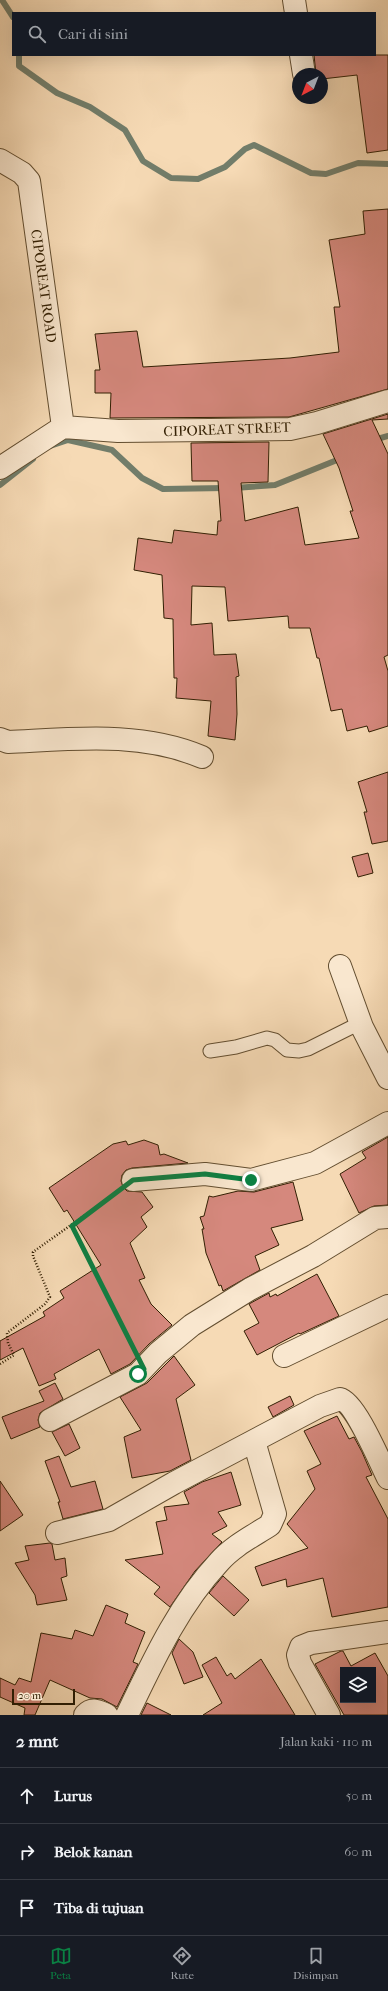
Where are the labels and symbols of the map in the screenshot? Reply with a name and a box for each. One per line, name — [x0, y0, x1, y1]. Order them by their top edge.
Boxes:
north arrow — [292, 68, 328, 104]
street label: CIPOREAT ROAD — [27, 228, 60, 344]
street label: CIPOREAT STREET — [163, 419, 292, 440]
route end — [242, 1171, 260, 1189]
route start — [129, 1365, 147, 1383]
scale bar — [12, 1687, 75, 1706]

